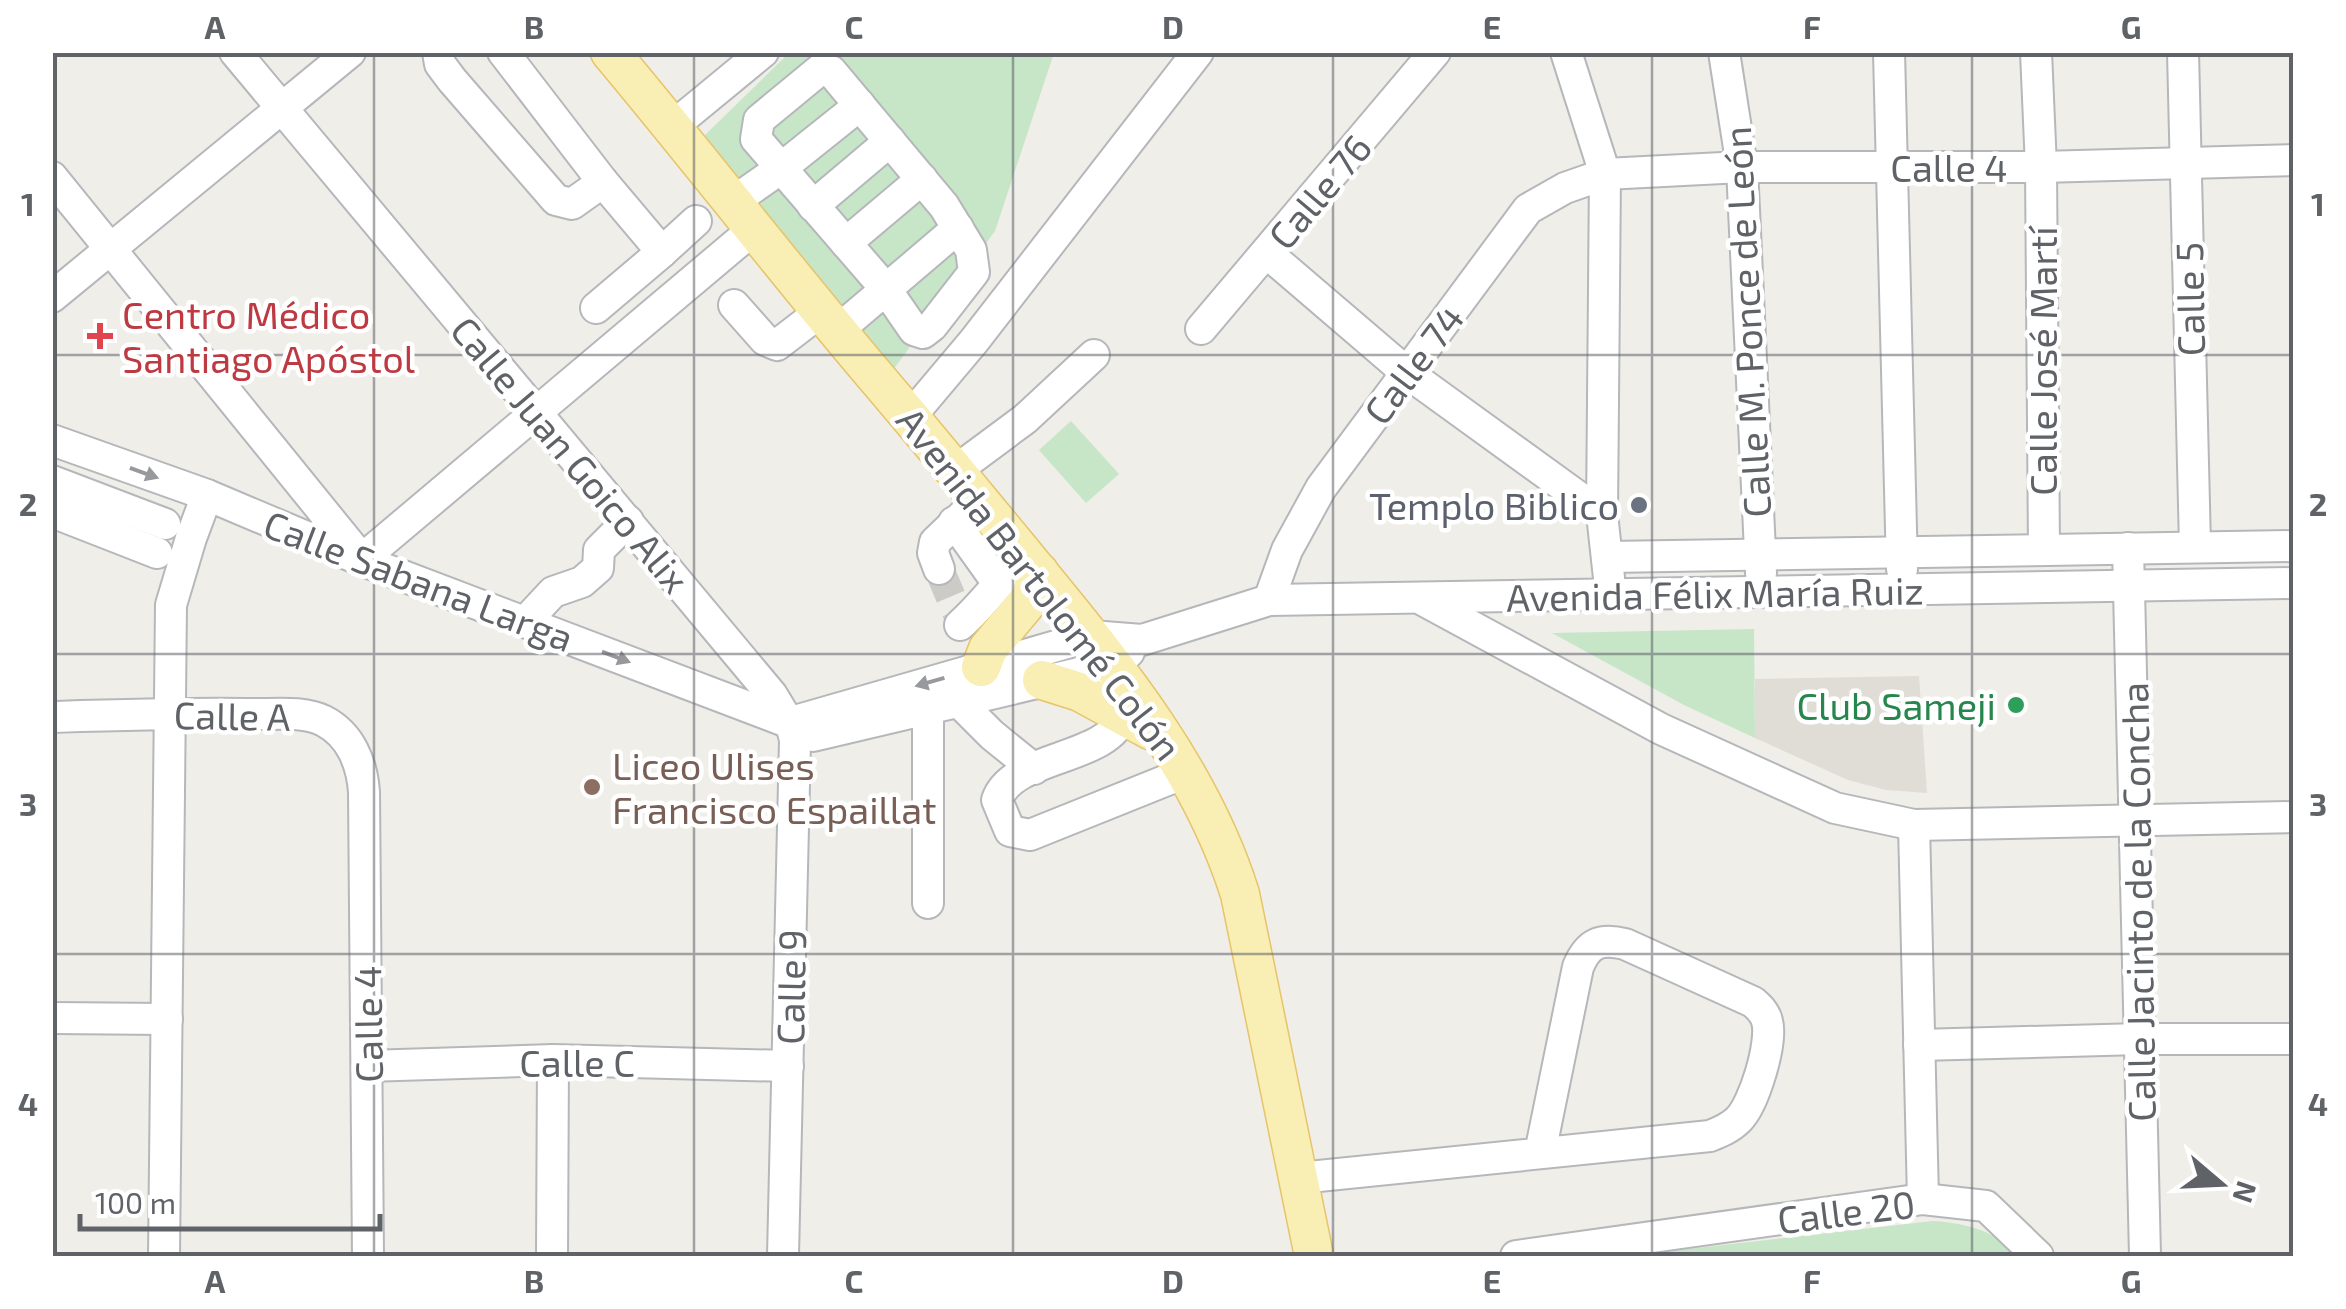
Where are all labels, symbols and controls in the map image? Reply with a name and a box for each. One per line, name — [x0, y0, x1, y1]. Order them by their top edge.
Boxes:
text: A — [205, 7, 226, 45]
text: B — [524, 7, 544, 45]
text: C — [845, 7, 863, 45]
text: D — [1162, 7, 1184, 45]
text: E — [1483, 7, 1501, 45]
text: F — [1803, 7, 1821, 45]
text: G — [2121, 7, 2141, 45]
street label: Calle 76 — [1258, 124, 1380, 258]
street label: Calle M. Ponce de León — [1713, 125, 1779, 519]
street label: Calle 4 — [1890, 144, 2008, 190]
text: 1 — [21, 184, 35, 222]
text: 1 — [2311, 184, 2325, 222]
street label: Calle José Martí — [2019, 225, 2065, 496]
street label: Calle 5 — [2165, 241, 2213, 357]
place label: Centro Médico Santiago Apóstol — [122, 291, 415, 381]
street label: Calle 74 — [1353, 296, 1473, 432]
street label: Calle Juan Goico Alix — [442, 307, 700, 601]
marker: Centro Médico Santiago Apóstol — [87, 323, 113, 349]
street label: Avenida Bartolomé Colón — [888, 398, 1192, 768]
one-way arrow — [130, 466, 160, 481]
place label: Templo Biblico — [1369, 482, 1619, 528]
text: 2 — [19, 484, 37, 522]
text: 2 — [2309, 484, 2327, 522]
marker: Templo Biblico — [1628, 494, 1650, 516]
street label: Calle Sabana Larga — [258, 500, 580, 660]
street label: Avenida Félix María Ruiz — [1506, 566, 1924, 620]
one-way arrow — [601, 649, 631, 665]
one-way arrow — [914, 675, 944, 690]
place label: Club Sameji — [1796, 682, 1996, 728]
street label: Calle Jacinto de la Concha — [2110, 682, 2164, 1122]
street label: Calle A — [173, 691, 291, 739]
marker: Club Sameji — [2005, 694, 2027, 716]
place label: Liceo Ulises Francisco Espaillat — [612, 742, 936, 832]
marker: Liceo Ulises Francisco Espaillat — [581, 776, 603, 798]
text: 3 — [19, 784, 37, 822]
text: 3 — [2309, 784, 2327, 822]
street label: Calle 9 — [766, 929, 814, 1045]
street label: Calle 4 — [343, 965, 391, 1083]
street label: Calle C — [519, 1039, 635, 1085]
text: 4 — [18, 1084, 38, 1122]
text: 4 — [2308, 1084, 2328, 1122]
north arrow — [2171, 1134, 2271, 1234]
scale bar — [80, 1169, 380, 1231]
text: N — [2226, 1177, 2265, 1208]
street label: Calle 20 — [1775, 1180, 1917, 1242]
text: 100 m — [95, 1184, 176, 1220]
text: A — [205, 1261, 226, 1299]
text: B — [524, 1261, 544, 1299]
text: C — [845, 1261, 863, 1299]
text: D — [1162, 1261, 1184, 1299]
text: E — [1483, 1261, 1501, 1299]
text: F — [1803, 1261, 1821, 1299]
text: G — [2121, 1261, 2141, 1299]

